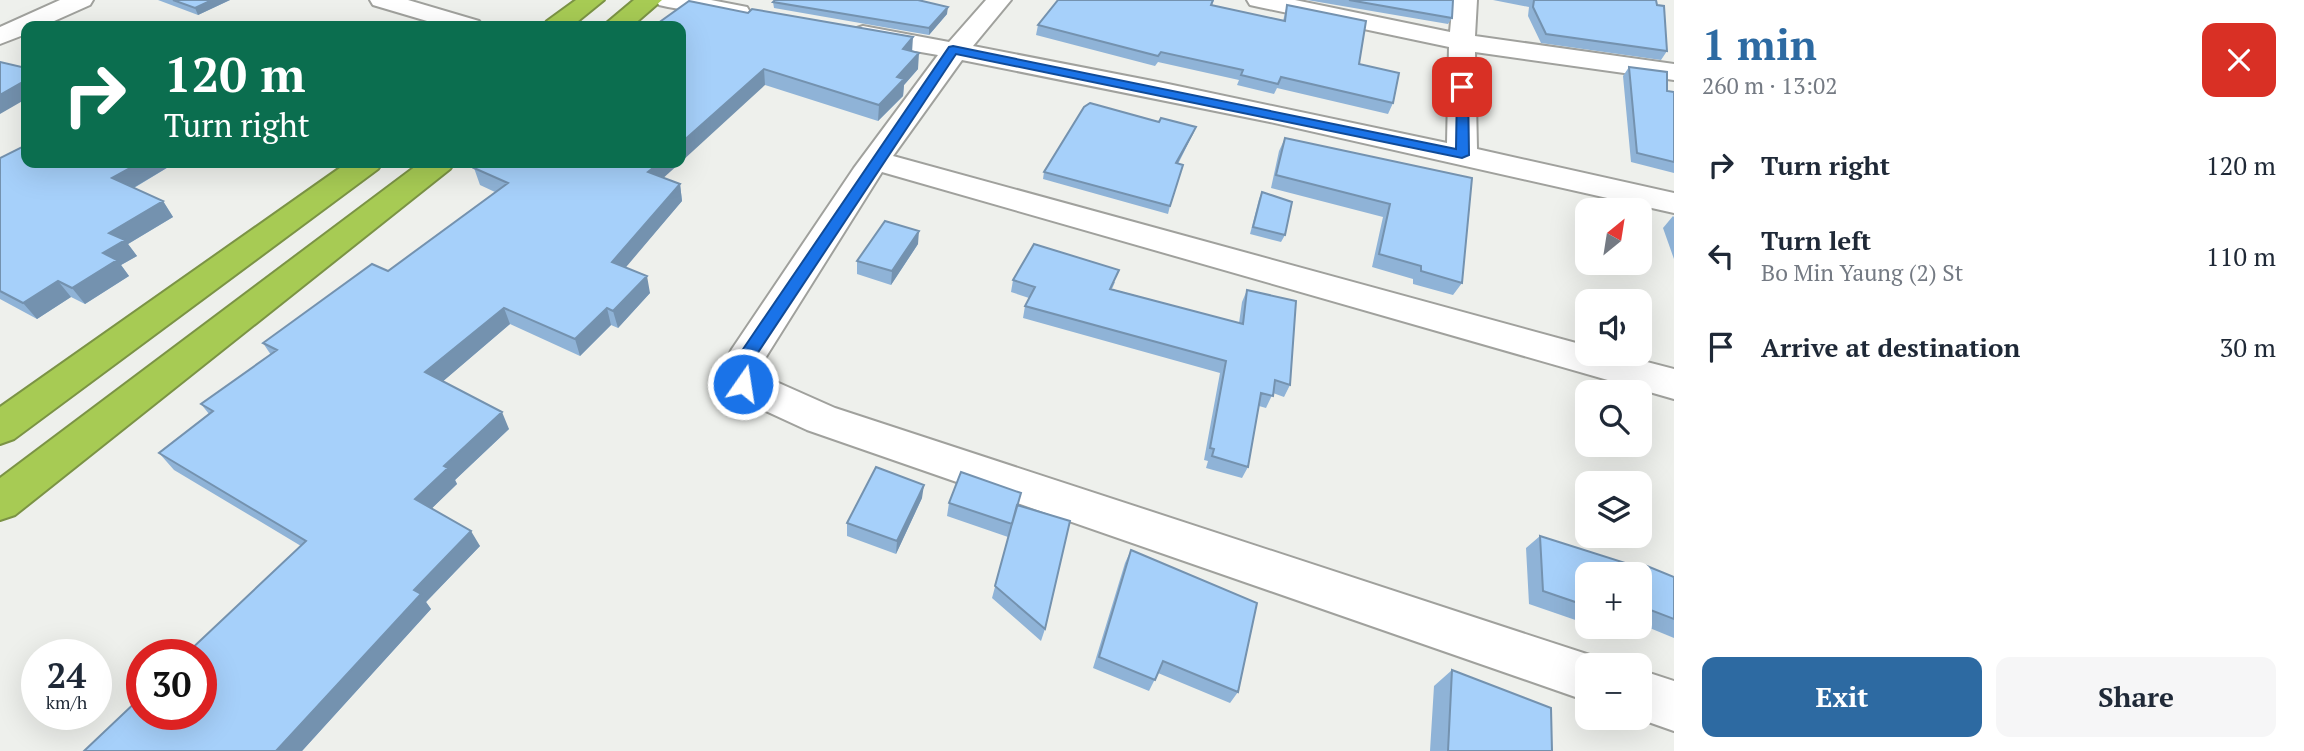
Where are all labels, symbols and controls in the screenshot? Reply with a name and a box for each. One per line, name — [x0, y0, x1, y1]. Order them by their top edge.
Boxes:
text: 1 min — [1702, 16, 1817, 72]
button: close — [2202, 23, 2276, 97]
text: 120 m — [164, 41, 306, 106]
icon: right — [49, 49, 140, 140]
pin — [1432, 57, 1492, 117]
icon: arrive — [1443, 68, 1481, 106]
text: 260 m · 13:02 — [1702, 70, 1837, 101]
text: Turn right — [164, 104, 310, 146]
icon: right — [1702, 146, 1740, 184]
text: Turn right — [1761, 148, 1890, 182]
text: 120 m — [2206, 148, 2276, 182]
north arrow — [1575, 198, 1652, 275]
map controls — [1575, 198, 1652, 730]
text: Turn left — [1761, 223, 1871, 257]
icon: left — [1702, 237, 1740, 275]
text: 110 m — [2206, 239, 2276, 273]
text: Bo Min Yaung (2) St — [1761, 257, 1963, 288]
button: sound — [1575, 289, 1652, 366]
icon: arrive — [1702, 328, 1740, 366]
text: Arrive at destination — [1761, 330, 2020, 364]
text: 30 m — [2220, 330, 2276, 364]
position arrow — [706, 347, 780, 421]
button: search — [1575, 380, 1652, 457]
button: layers — [1575, 471, 1652, 548]
button: + — [1575, 562, 1652, 639]
speed limit sign: 30 — [126, 639, 217, 730]
text: 24 — [47, 652, 86, 698]
button: − — [1575, 653, 1652, 730]
button: Exit — [1702, 657, 1982, 737]
button: Share — [1996, 657, 2276, 737]
text: km/h — [46, 690, 87, 714]

